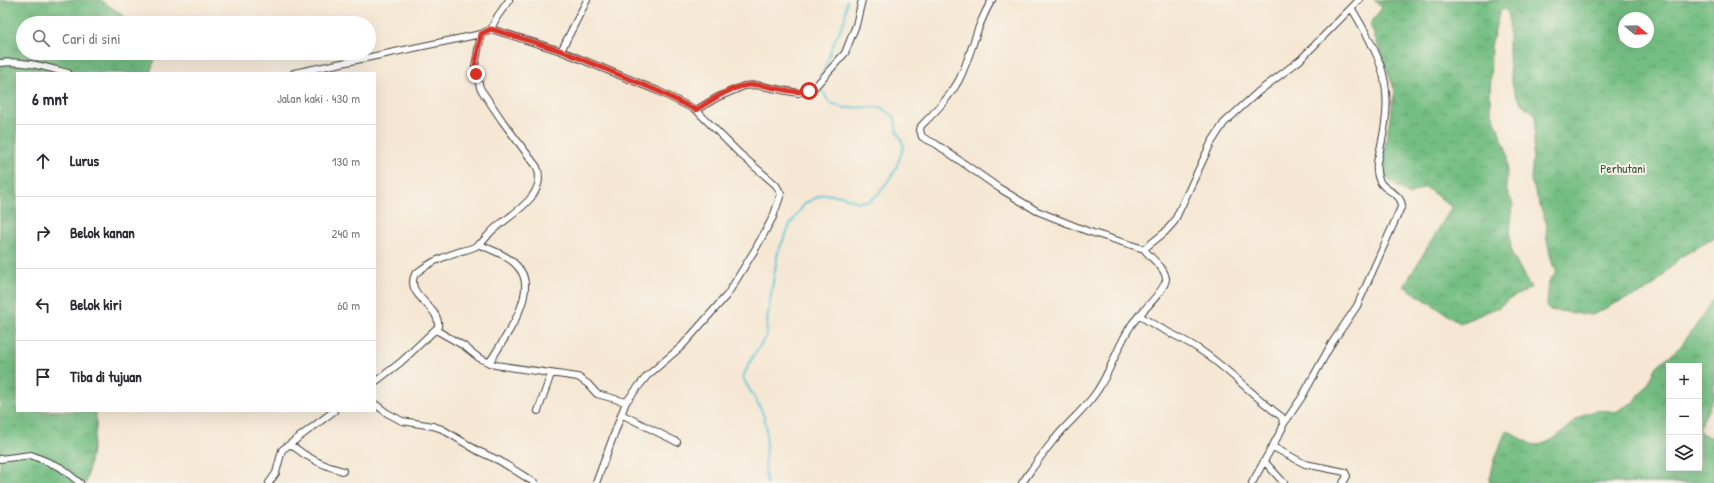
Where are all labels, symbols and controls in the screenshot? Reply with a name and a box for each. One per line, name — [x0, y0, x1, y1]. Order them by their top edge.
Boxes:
north arrow — [1618, 12, 1654, 48]
search box — [16, 16, 376, 60]
icon: search — [30, 27, 52, 49]
text: Cari di sini — [62, 28, 121, 49]
route end — [467, 65, 485, 83]
route start — [800, 82, 818, 100]
text: 6 mnt — [32, 87, 68, 110]
text: Jalan kaki · 430 m — [277, 89, 360, 107]
icon: ahead — [32, 150, 54, 172]
text: Lurus — [70, 150, 99, 171]
text: 130 m — [332, 152, 360, 170]
park label: Perhutani — [1600, 159, 1646, 177]
icon: right — [32, 222, 54, 244]
text: Belok kanan — [70, 222, 135, 243]
text: 240 m — [331, 224, 360, 242]
icon: left — [32, 294, 54, 316]
text: Belok kiri — [70, 294, 122, 315]
text: 60 m — [337, 296, 360, 314]
map controls — [1666, 363, 1702, 471]
button: + — [1666, 363, 1702, 399]
icon: arrive — [32, 366, 54, 388]
text: Tiba di tujuan — [70, 366, 142, 387]
button: − — [1666, 399, 1702, 435]
button: layers — [1666, 435, 1702, 471]

